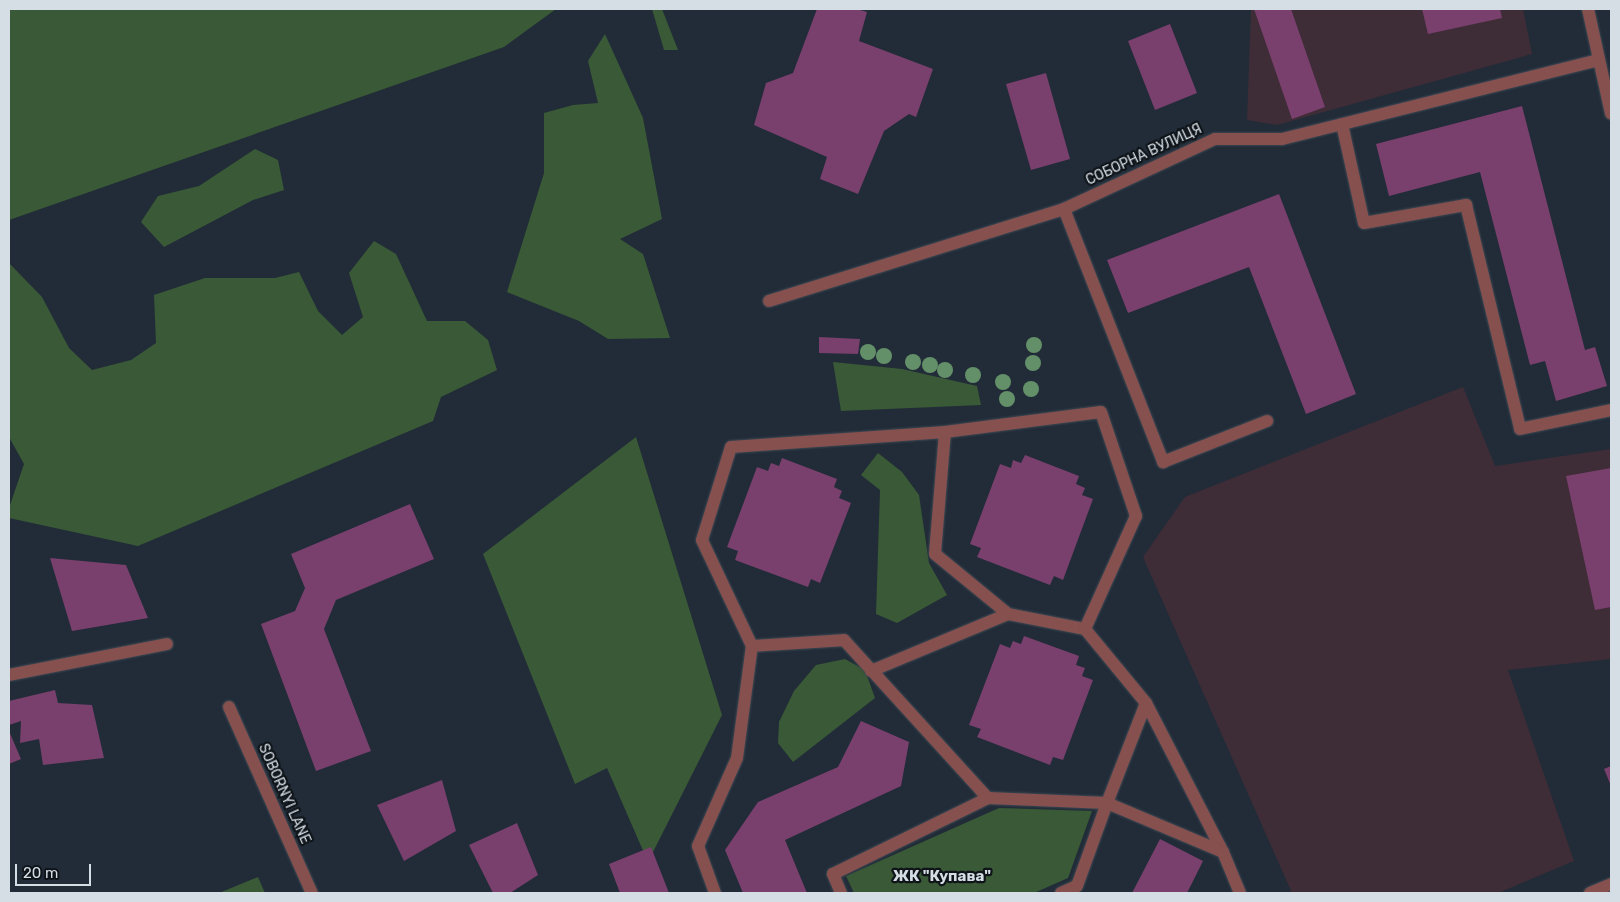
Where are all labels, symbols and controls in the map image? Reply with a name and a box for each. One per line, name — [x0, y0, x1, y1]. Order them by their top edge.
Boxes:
street label: СОБОРНА ВУЛИЦЯ — [1083, 121, 1205, 189]
street label: SOBORNYI LANE — [254, 741, 314, 847]
scale bar — [18, 854, 94, 886]
text: 20 m — [23, 864, 58, 882]
district label: ЖК "Купава" — [893, 868, 991, 886]

